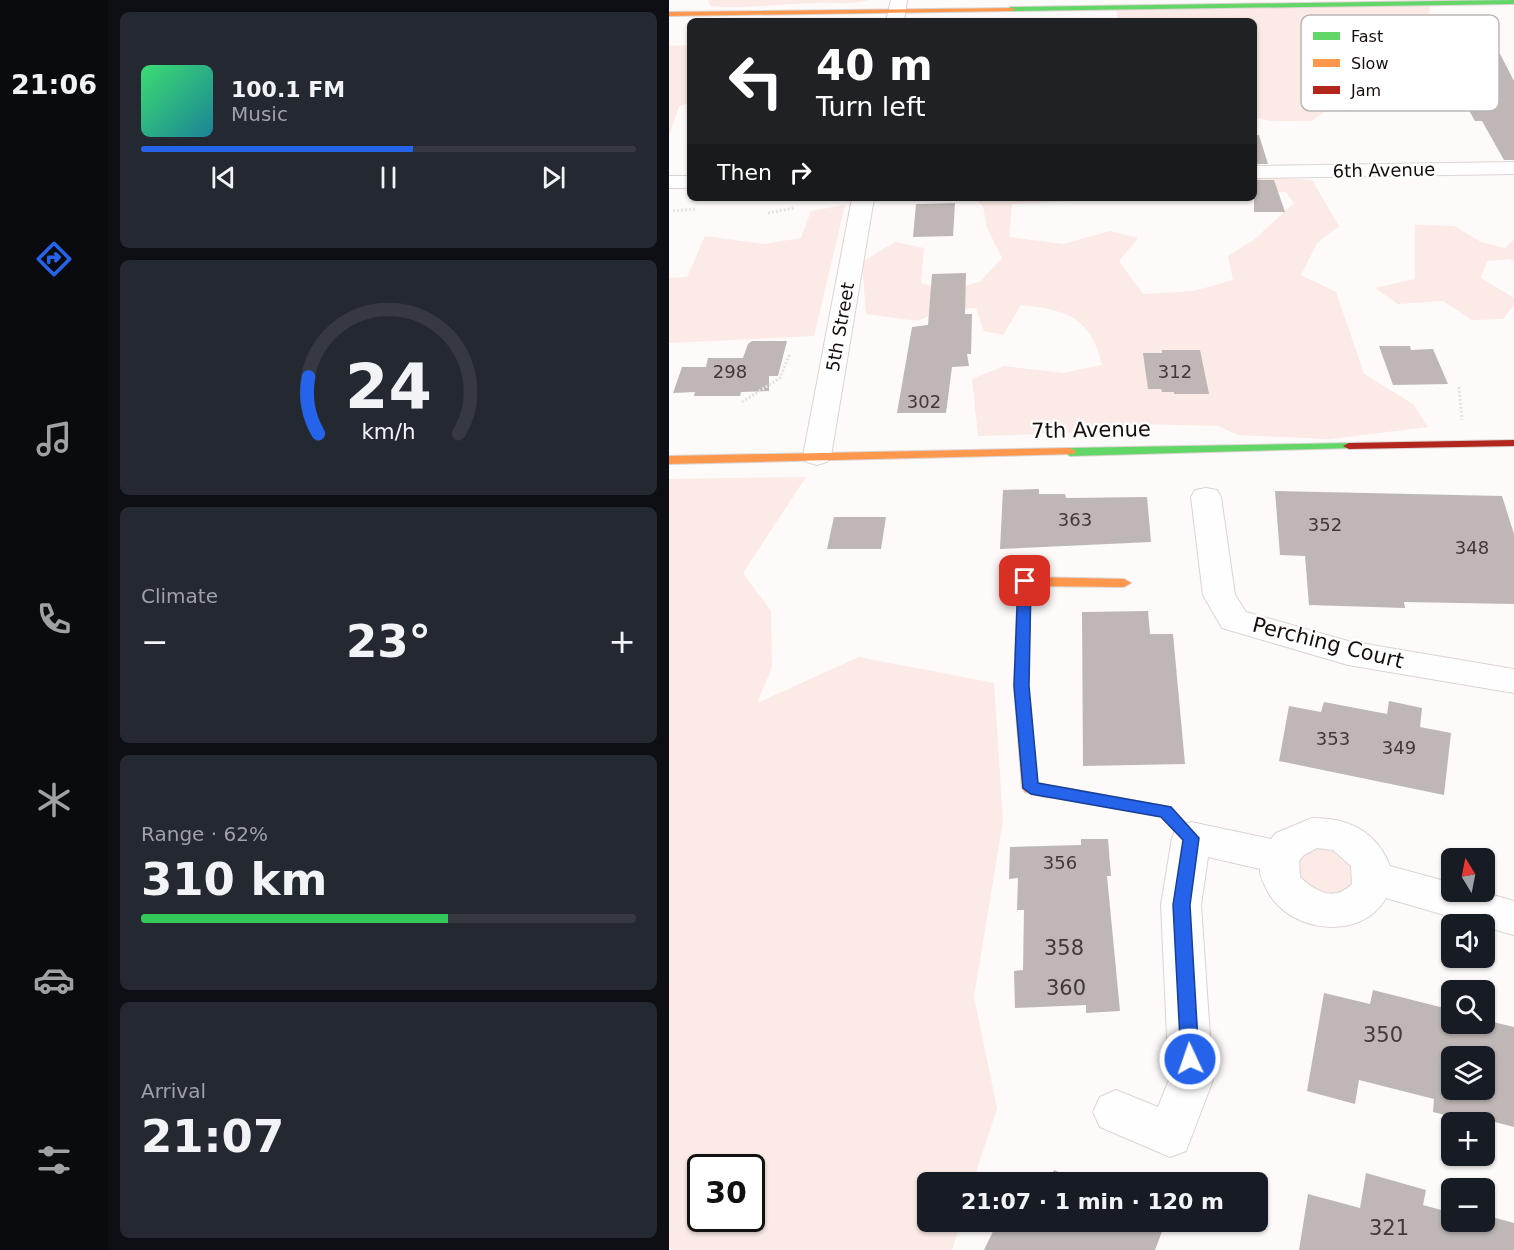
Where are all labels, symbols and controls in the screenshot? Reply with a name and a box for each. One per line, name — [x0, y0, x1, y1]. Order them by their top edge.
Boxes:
legend — [1301, 15, 1499, 111]
text: Fast — [1351, 27, 1383, 46]
text: 40 m — [816, 41, 933, 90]
icon: left — [717, 42, 795, 120]
text: Slow — [1351, 54, 1388, 73]
text: 21:06 — [11, 69, 97, 100]
text: 100.1 FM — [231, 77, 345, 102]
text: Jam — [1350, 81, 1381, 100]
text: Turn left — [816, 91, 926, 122]
text: Music — [231, 102, 288, 126]
icon: right — [784, 156, 817, 189]
street label: 6th Avenue — [1333, 159, 1435, 181]
text: Then — [717, 160, 772, 185]
icon: previous — [207, 161, 240, 194]
icon: pause — [372, 161, 405, 194]
icon: next — [537, 161, 570, 194]
icon: directions — [33, 238, 75, 280]
street label: 5th Street — [822, 281, 858, 373]
text: 24 — [345, 351, 432, 424]
house number: 298 — [713, 361, 747, 382]
house number: 312 — [1158, 361, 1192, 382]
house number: 302 — [907, 391, 941, 412]
street label: 7th Avenue — [1031, 417, 1151, 443]
icon: music — [33, 418, 75, 460]
text: km/h — [361, 420, 416, 445]
house number: 363 — [1058, 509, 1092, 530]
house number: 352 — [1308, 514, 1342, 535]
house number: 348 — [1455, 537, 1489, 558]
pin — [999, 555, 1050, 606]
icon: arrive — [1008, 564, 1041, 597]
text: Climate — [141, 584, 218, 608]
icon: phone — [33, 598, 75, 640]
street label: Perching Court — [1250, 613, 1406, 673]
text: 23° — [346, 615, 431, 668]
text: − — [141, 622, 169, 661]
text: + — [608, 622, 636, 661]
house number: 353 — [1316, 728, 1350, 749]
house number: 349 — [1382, 737, 1416, 758]
icon: climate — [33, 779, 75, 821]
text: Range · 62% — [141, 822, 268, 846]
north arrow — [1441, 848, 1495, 902]
map controls — [1441, 848, 1495, 1232]
house number: 356 — [1043, 852, 1077, 873]
text: 310 km — [141, 853, 327, 906]
button: sound — [1441, 914, 1495, 968]
house number: 358 — [1044, 936, 1084, 960]
icon: car — [33, 959, 75, 1001]
house number: 360 — [1046, 976, 1086, 1000]
button: search — [1441, 980, 1495, 1034]
house number: 350 — [1363, 1023, 1403, 1047]
position arrow — [1158, 1027, 1222, 1091]
button: layers — [1441, 1046, 1495, 1100]
text: Arrival — [141, 1079, 206, 1103]
text: 21:07 — [141, 1110, 284, 1163]
button: + — [1441, 1112, 1495, 1166]
icon: filters — [33, 1139, 75, 1181]
speed limit sign: 30 — [687, 1154, 765, 1232]
button: − — [1441, 1178, 1495, 1232]
text: 21:07 · 1 min · 120 m — [961, 1189, 1224, 1214]
house number: 321 — [1369, 1216, 1409, 1240]

